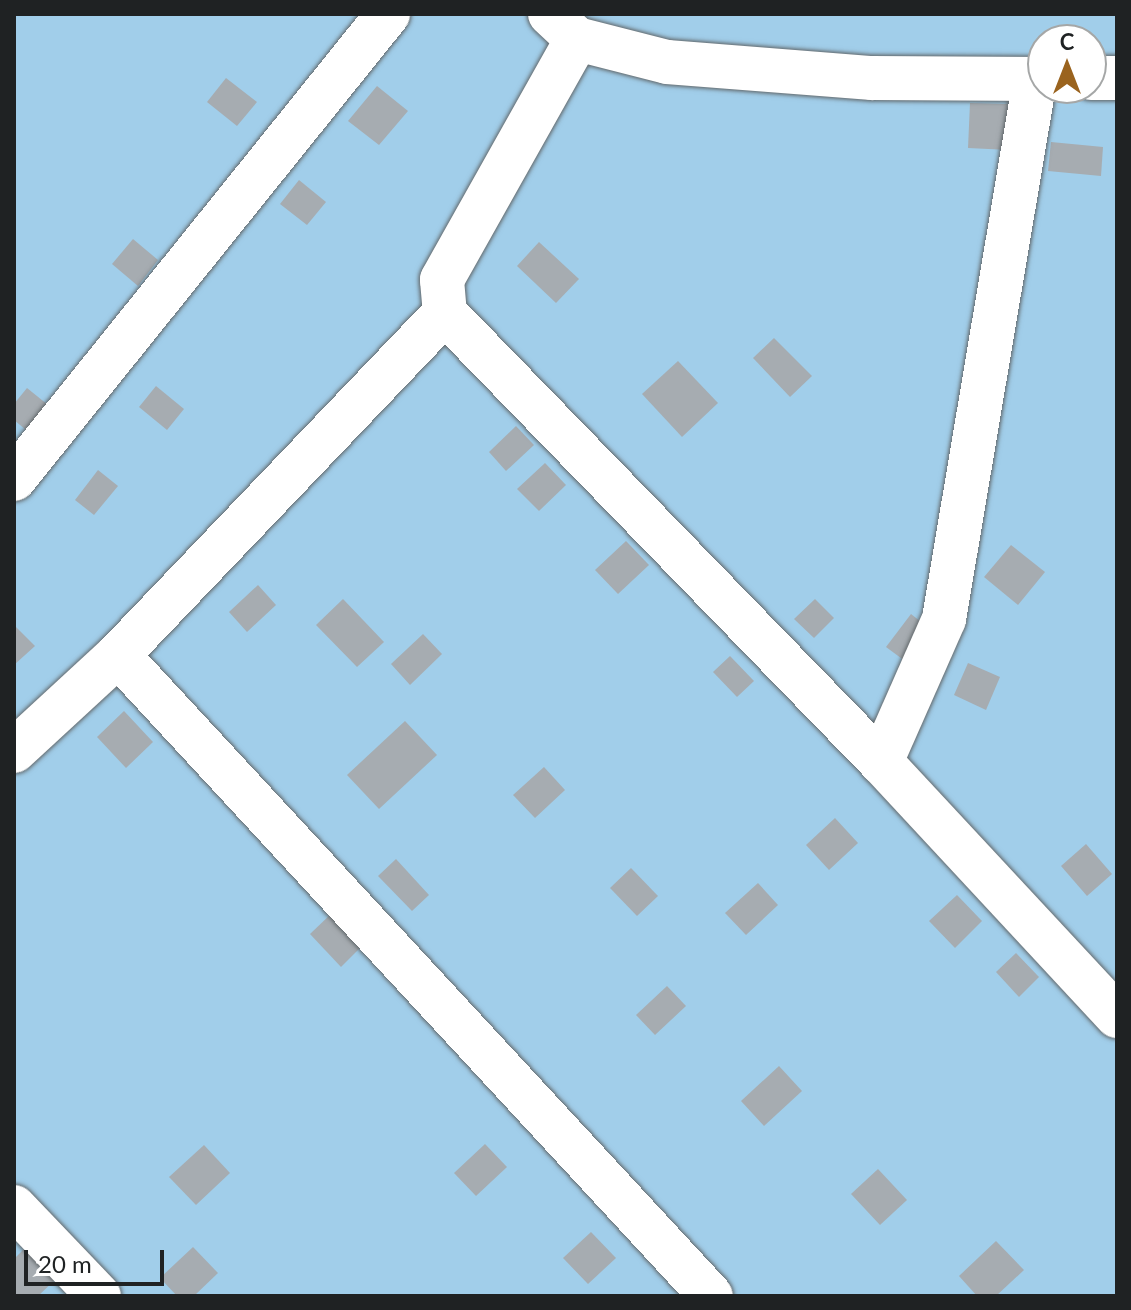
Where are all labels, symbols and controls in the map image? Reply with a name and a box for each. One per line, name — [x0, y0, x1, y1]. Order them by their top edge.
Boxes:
north arrow — [1027, 24, 1107, 104]
text: С — [1060, 28, 1074, 55]
scale bar — [28, 1234, 168, 1284]
text: 20 m — [38, 1249, 92, 1278]

